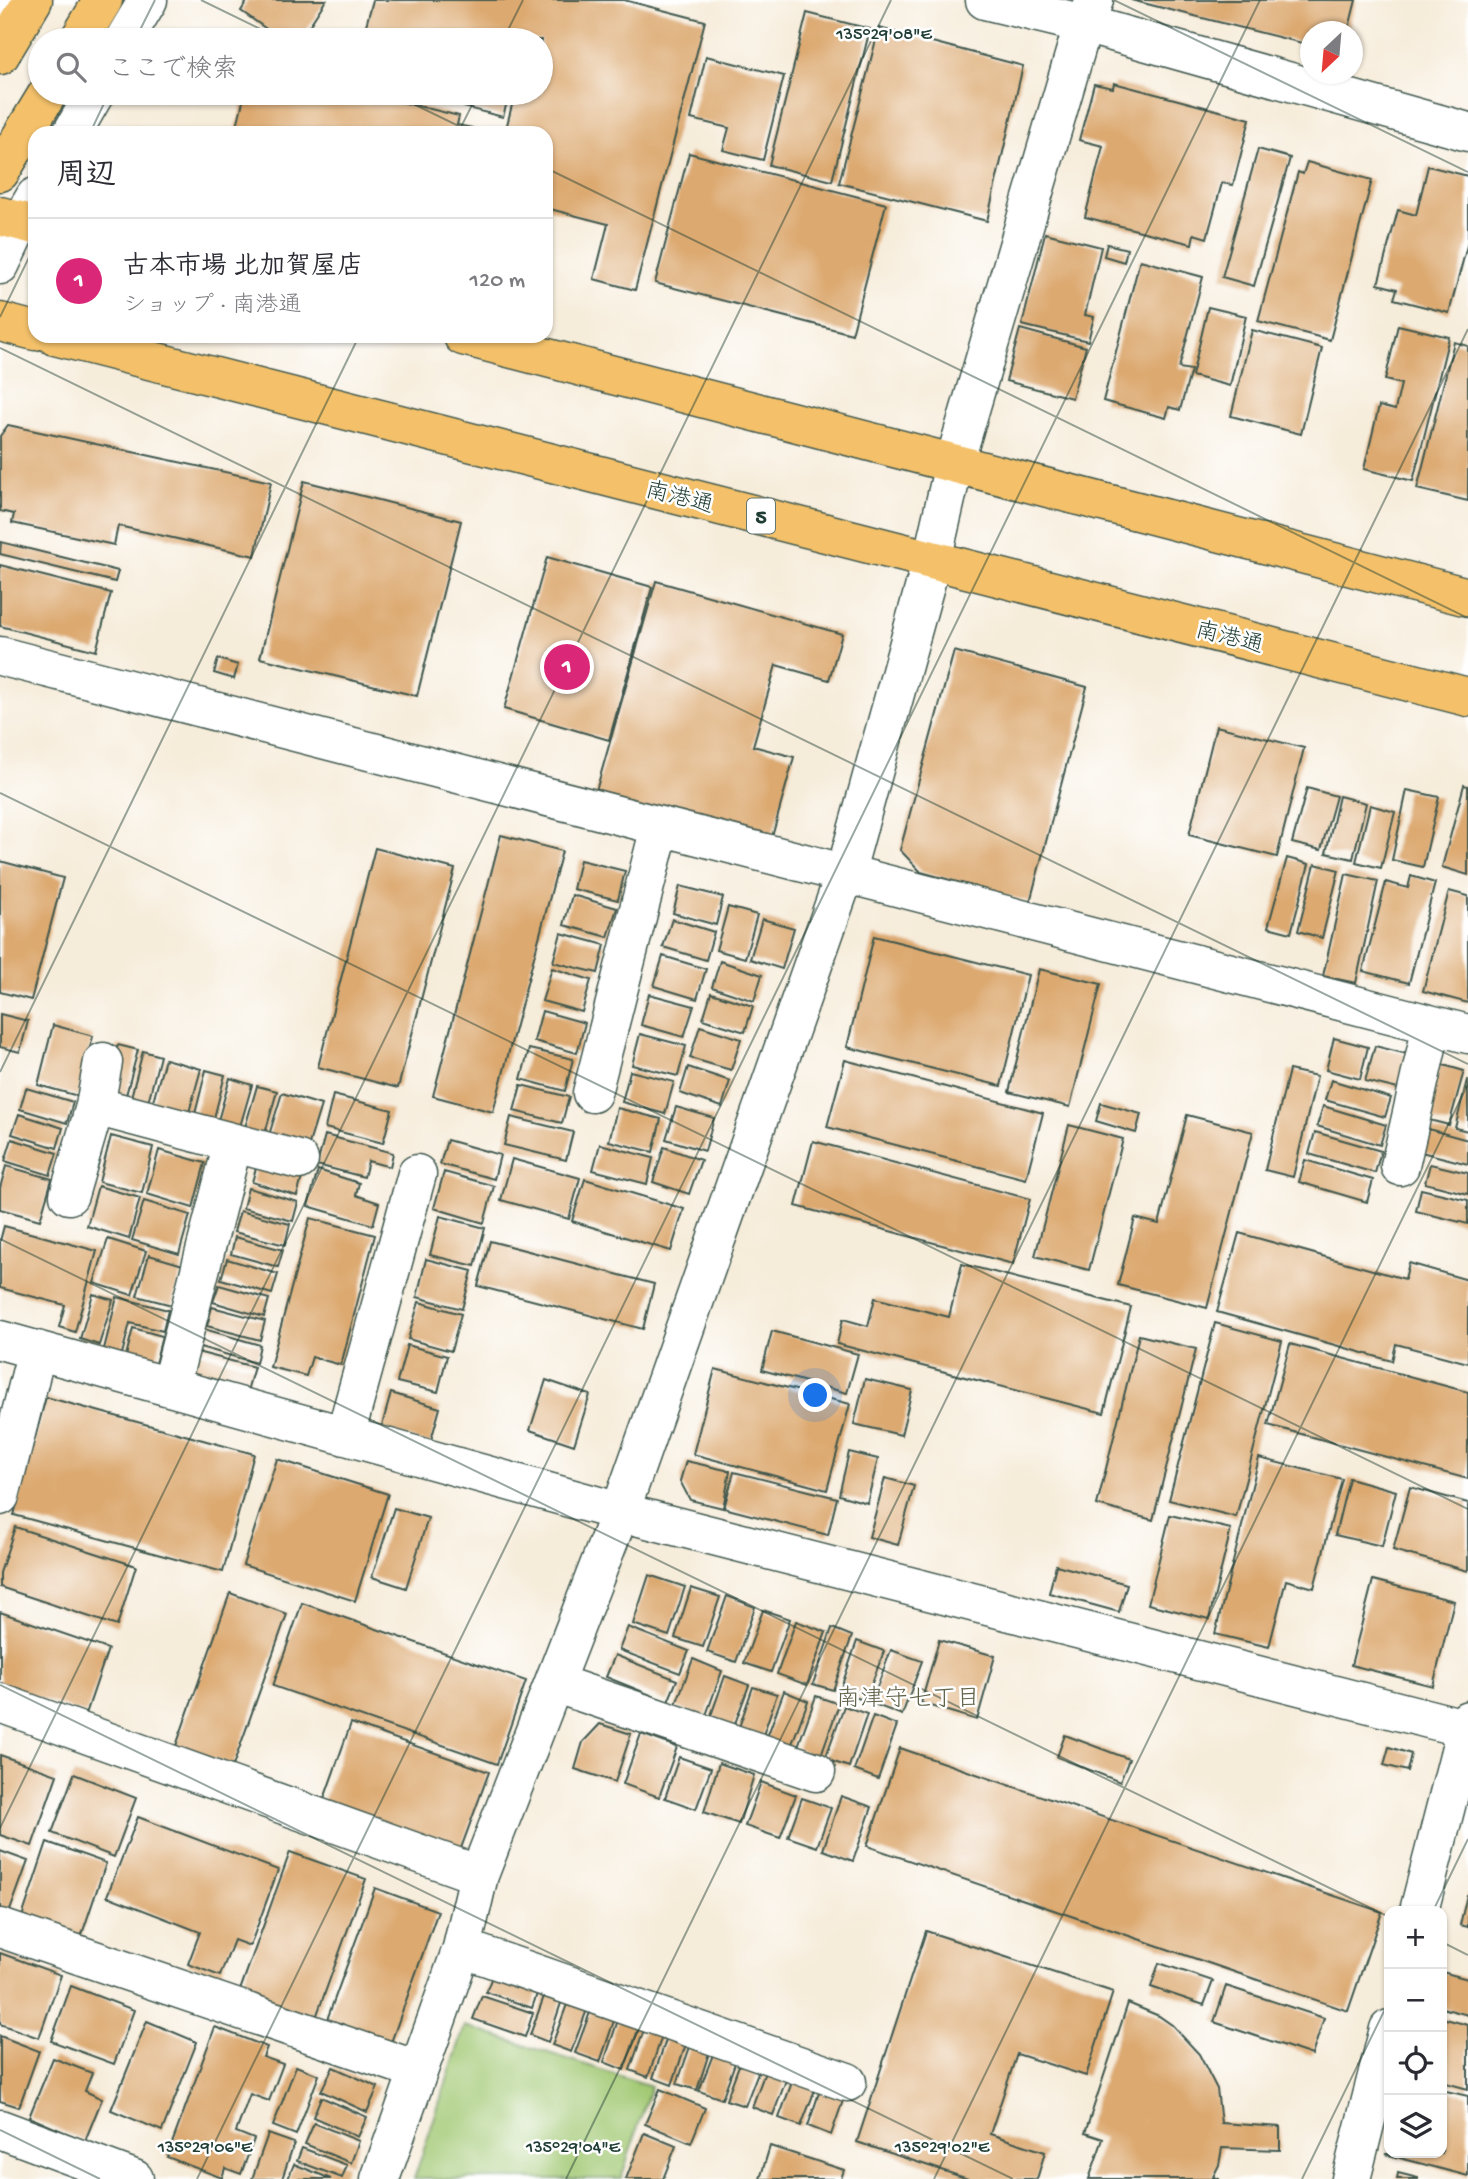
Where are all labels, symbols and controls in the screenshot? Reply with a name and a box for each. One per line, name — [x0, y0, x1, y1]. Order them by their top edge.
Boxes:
north arrow — [1300, 21, 1363, 84]
text: 135°29'08"E — [835, 25, 932, 46]
search box — [28, 28, 553, 105]
icon: search — [52, 48, 90, 86]
text: ここで検索 — [108, 56, 238, 87]
text: 周辺 — [56, 160, 116, 195]
text: 古本市場 北加賀屋店 — [123, 253, 363, 284]
text: 1 — [74, 268, 84, 295]
text: 120 m — [470, 268, 525, 295]
text: ショップ · 南港通 — [123, 293, 301, 320]
street label: 南港通 — [642, 477, 716, 521]
road number: 5 — [747, 498, 775, 534]
street label: 南港通 — [1192, 617, 1266, 661]
pin: 1 — [544, 641, 590, 693]
your location — [798, 1378, 832, 1412]
district label: 南津守七丁目 — [836, 1685, 980, 1715]
map controls — [1384, 1906, 1447, 2158]
button: + — [1384, 1906, 1447, 1969]
button: − — [1384, 1969, 1447, 2032]
button: locate — [1384, 2032, 1447, 2095]
button: layers — [1384, 2095, 1447, 2158]
text: 135°29'06"E — [157, 2138, 253, 2159]
text: 135°29'04"E — [525, 2138, 621, 2159]
text: 135°29'02"E — [894, 2138, 990, 2159]

